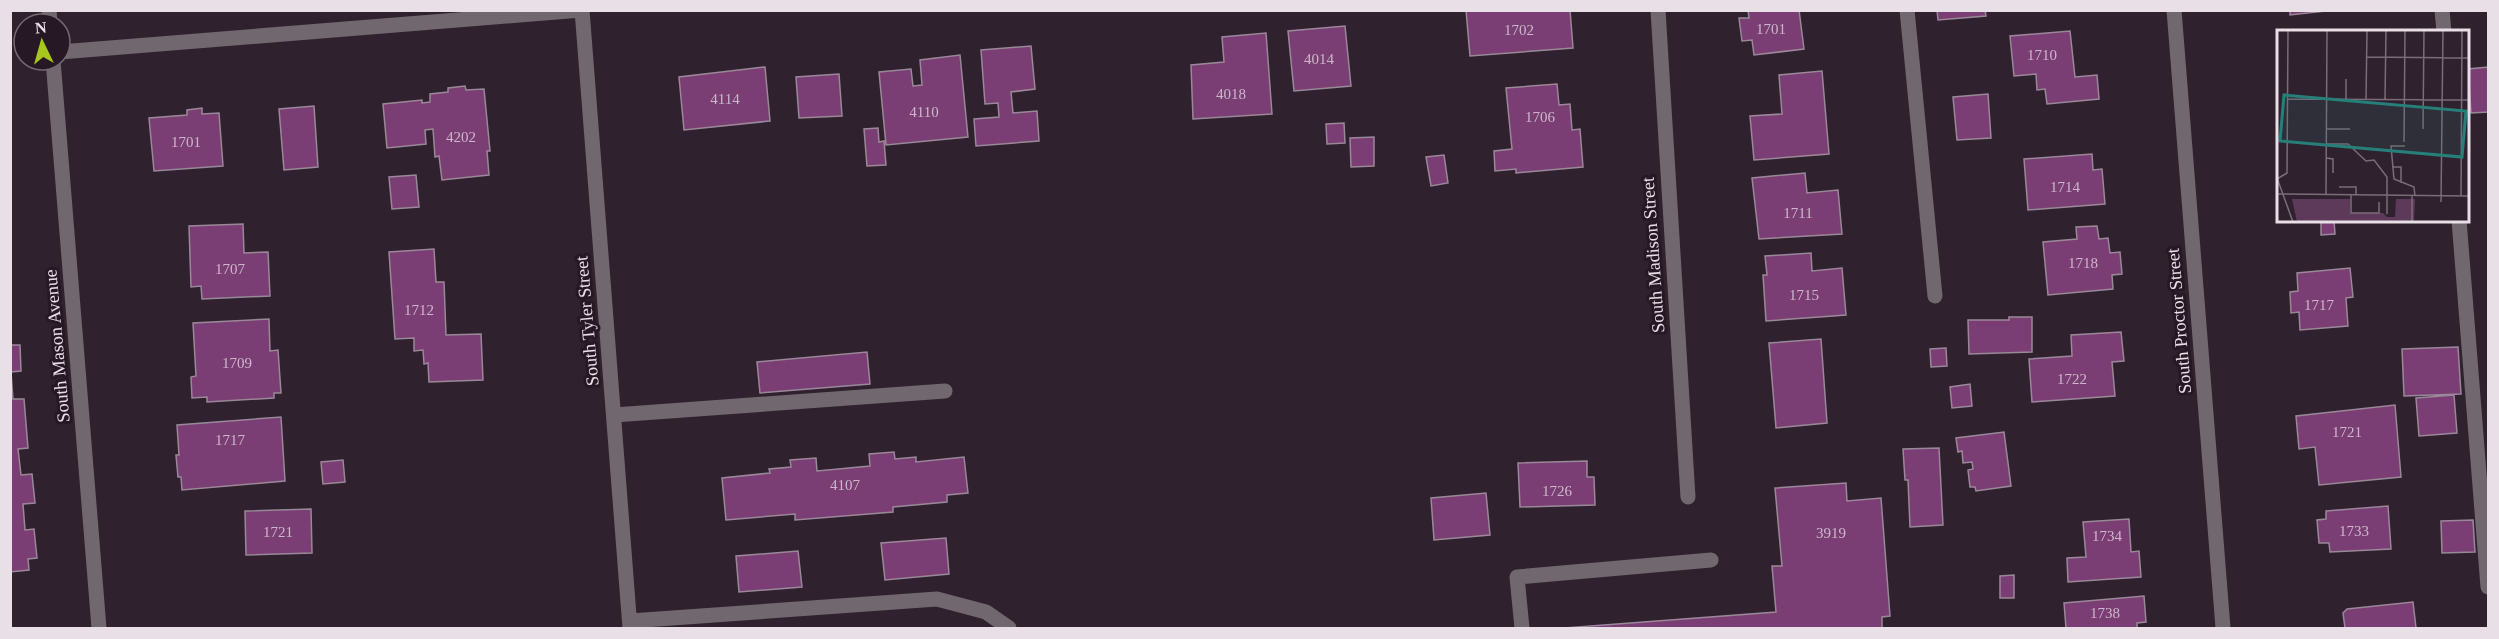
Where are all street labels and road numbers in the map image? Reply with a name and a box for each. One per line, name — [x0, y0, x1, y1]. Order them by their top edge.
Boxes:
street label: South Madison Street — [1638, 176, 1668, 334]
street label: South Proctor Street — [2163, 247, 2195, 395]
street label: South Tyler Street — [571, 255, 603, 387]
street label: South Mason Avenue — [40, 269, 74, 423]

